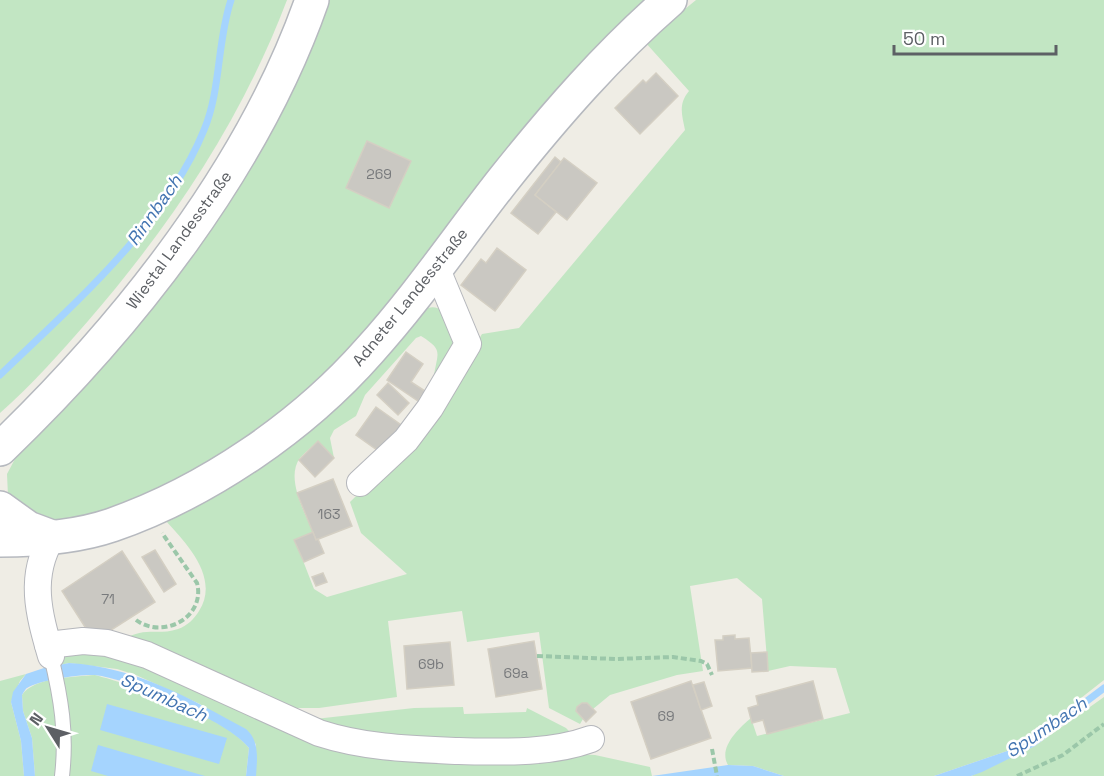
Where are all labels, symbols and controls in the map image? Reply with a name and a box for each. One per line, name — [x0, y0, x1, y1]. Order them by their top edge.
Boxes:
scale bar — [894, 18, 1056, 56]
text: 50 m — [903, 27, 945, 50]
house number: 269 — [366, 165, 392, 183]
street label: Wiestal Landesstraße — [122, 167, 236, 313]
water label: Rinnbach — [121, 169, 187, 250]
street label: Adneter Landesstraße — [348, 224, 472, 370]
house number: 163 — [318, 505, 340, 523]
house number: 71 — [101, 590, 115, 608]
house number: 69b — [418, 655, 444, 673]
house number: 69a — [503, 664, 529, 682]
water label: Spumbach — [117, 668, 212, 727]
water label: Spumbach — [1001, 691, 1092, 762]
north arrow — [18, 698, 78, 758]
house number: 69 — [657, 707, 675, 725]
text: N — [25, 709, 48, 730]

